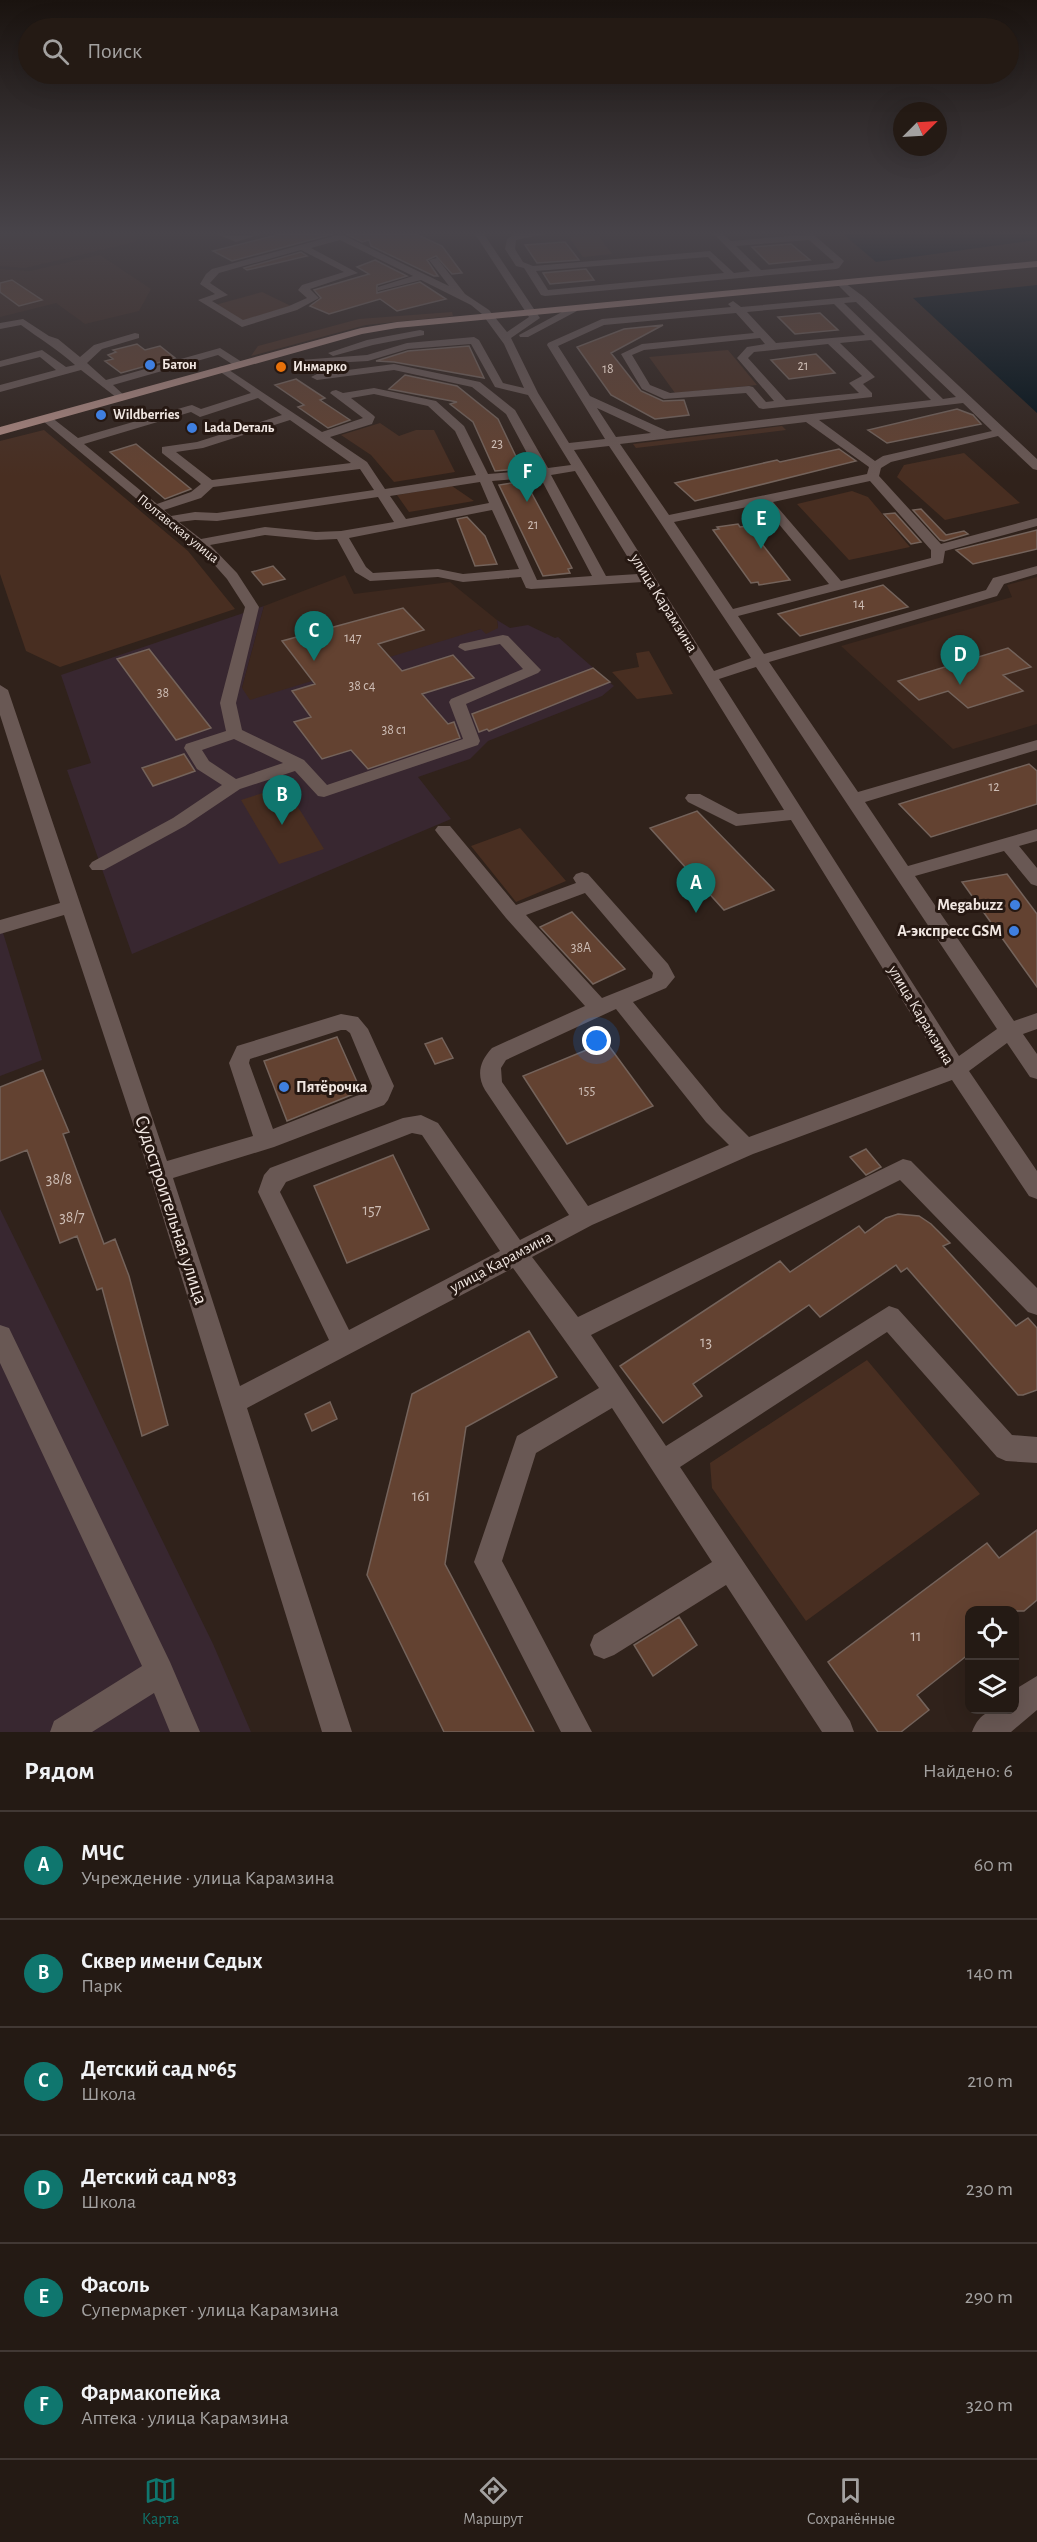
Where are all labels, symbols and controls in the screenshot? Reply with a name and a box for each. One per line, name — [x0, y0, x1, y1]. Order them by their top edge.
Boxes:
search box — [18, 18, 1019, 84]
icon: search — [39, 35, 72, 68]
text: Поиск — [87, 40, 142, 62]
north arrow — [893, 102, 947, 156]
marker: Батон — [143, 358, 157, 372]
place label: Батон — [162, 358, 197, 372]
house number: 21 — [797, 359, 809, 373]
marker: Инмарко — [274, 360, 288, 374]
place label: Инмарко — [293, 360, 347, 374]
house number: 18 — [602, 362, 614, 376]
marker: Wildberries — [94, 408, 108, 422]
place label: Wildberries — [113, 408, 180, 422]
marker: Lada Dеталь — [185, 421, 199, 435]
place label: Lada Dеталь — [204, 421, 275, 435]
house number: 23 — [491, 437, 503, 451]
pin: F — [508, 452, 546, 502]
street label: Полтавская улица — [135, 492, 222, 566]
pin: E — [742, 500, 780, 549]
house number: 21 — [527, 518, 539, 532]
street label: улица Карамзина — [626, 550, 701, 656]
house number: 14 — [853, 597, 865, 611]
pin: C — [294, 612, 334, 661]
house number: 147 — [344, 631, 362, 645]
pin: D — [940, 636, 980, 685]
house number: 38 с4 — [348, 679, 376, 693]
house number: 38 — [157, 686, 169, 700]
house number: 38 с1 — [381, 723, 407, 737]
pin: B — [262, 776, 302, 825]
house number: 12 — [988, 780, 1000, 794]
pin: A — [676, 864, 716, 913]
place label: Megabuzz — [937, 897, 1003, 913]
marker: Megabuzz — [1008, 898, 1022, 912]
place label: А-экспресс GSM — [897, 923, 1002, 939]
marker: А-экспресс GSM — [1007, 924, 1021, 938]
house number: 38А — [571, 941, 591, 955]
street label: улица Карамзина — [884, 962, 957, 1068]
your location — [582, 1026, 611, 1055]
place label: Пятёрочка — [296, 1079, 368, 1095]
marker: Пятёрочка — [277, 1080, 291, 1094]
house number: 155 — [579, 1084, 595, 1098]
street label: Судостроительная улица — [131, 1113, 211, 1307]
house number: 38/8 — [46, 1171, 72, 1187]
house number: 157 — [363, 1202, 382, 1218]
house number: 38/7 — [59, 1209, 85, 1225]
street label: улица Карамзина — [447, 1228, 555, 1297]
house number: 13 — [700, 1334, 712, 1350]
house number: 161 — [412, 1488, 430, 1504]
map controls — [965, 1606, 1019, 1714]
button: locate — [965, 1606, 1019, 1660]
house number: 11 — [910, 1628, 922, 1644]
button: layers — [965, 1660, 1019, 1714]
text: Рядом — [24, 1758, 95, 1784]
text: Найдено: 6 — [923, 1761, 1013, 1781]
text: МЧС — [81, 1842, 124, 1864]
text: A — [38, 1855, 50, 1875]
text: 60 m — [974, 1855, 1013, 1875]
text: Учреждение · улица Карамзина — [81, 1868, 334, 1888]
text: Сквер имени Седых — [81, 1950, 262, 1972]
text: B — [38, 1963, 49, 1983]
text: 140 m — [967, 1963, 1013, 1983]
text: Парк — [81, 1976, 122, 1996]
text: Детский сад №65 — [81, 2058, 237, 2080]
text: C — [38, 2071, 49, 2091]
text: 210 m — [967, 2071, 1013, 2091]
text: Школа — [81, 2084, 136, 2104]
text: Детский сад №83 — [81, 2166, 237, 2188]
text: D — [37, 2179, 50, 2199]
text: 230 m — [966, 2179, 1013, 2199]
text: Школа — [81, 2192, 136, 2212]
text: Фасоль — [81, 2274, 149, 2296]
text: E — [38, 2287, 49, 2307]
text: 290 m — [965, 2287, 1013, 2307]
text: Супермаркет · улица Карамзина — [81, 2300, 339, 2320]
text: Фармакопейка — [81, 2382, 221, 2404]
text: F — [39, 2395, 48, 2415]
text: 320 m — [966, 2395, 1013, 2415]
text: Аптека · улица Карамзина — [81, 2408, 289, 2428]
tab: Карта — [142, 2474, 179, 2529]
tab: Маршрут — [463, 2474, 523, 2529]
tab: Сохранённые — [807, 2474, 895, 2529]

